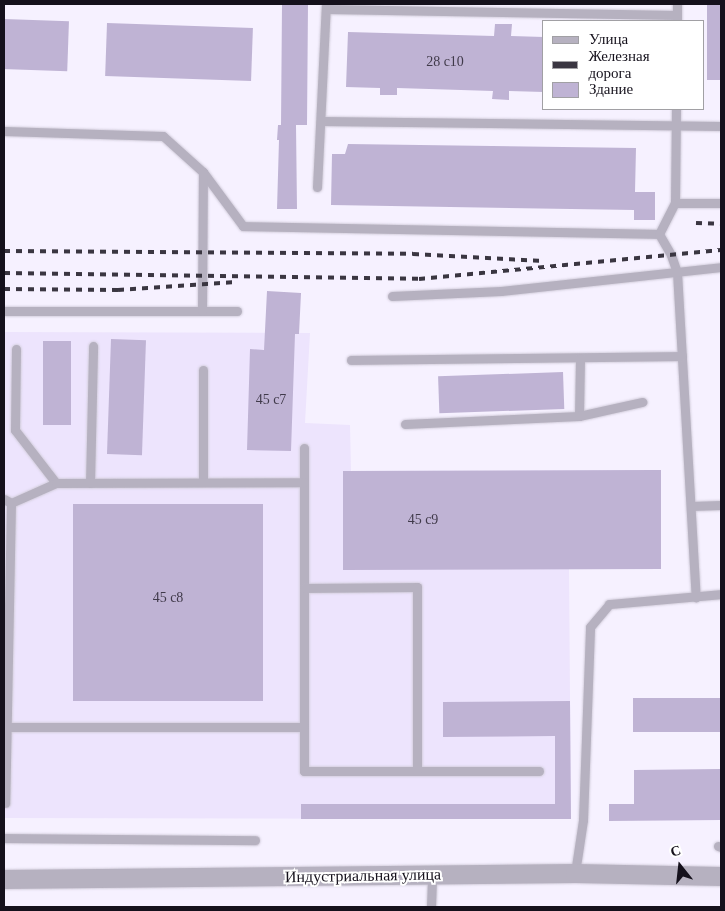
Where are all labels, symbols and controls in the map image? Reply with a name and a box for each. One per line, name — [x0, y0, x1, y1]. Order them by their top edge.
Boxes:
legend — [542, 20, 705, 110]
text: Улица — [589, 31, 628, 47]
text: Железная дорога — [588, 48, 650, 81]
house number: 28 с10 — [426, 54, 464, 70]
text: Здание — [589, 81, 633, 97]
house number: 45 с7 — [256, 392, 286, 408]
house number: 45 с9 — [408, 512, 438, 528]
house number: 45 с8 — [153, 590, 183, 606]
north arrow — [655, 841, 705, 891]
text: С — [669, 842, 683, 860]
street label: Индустриальная улица — [285, 865, 441, 887]

